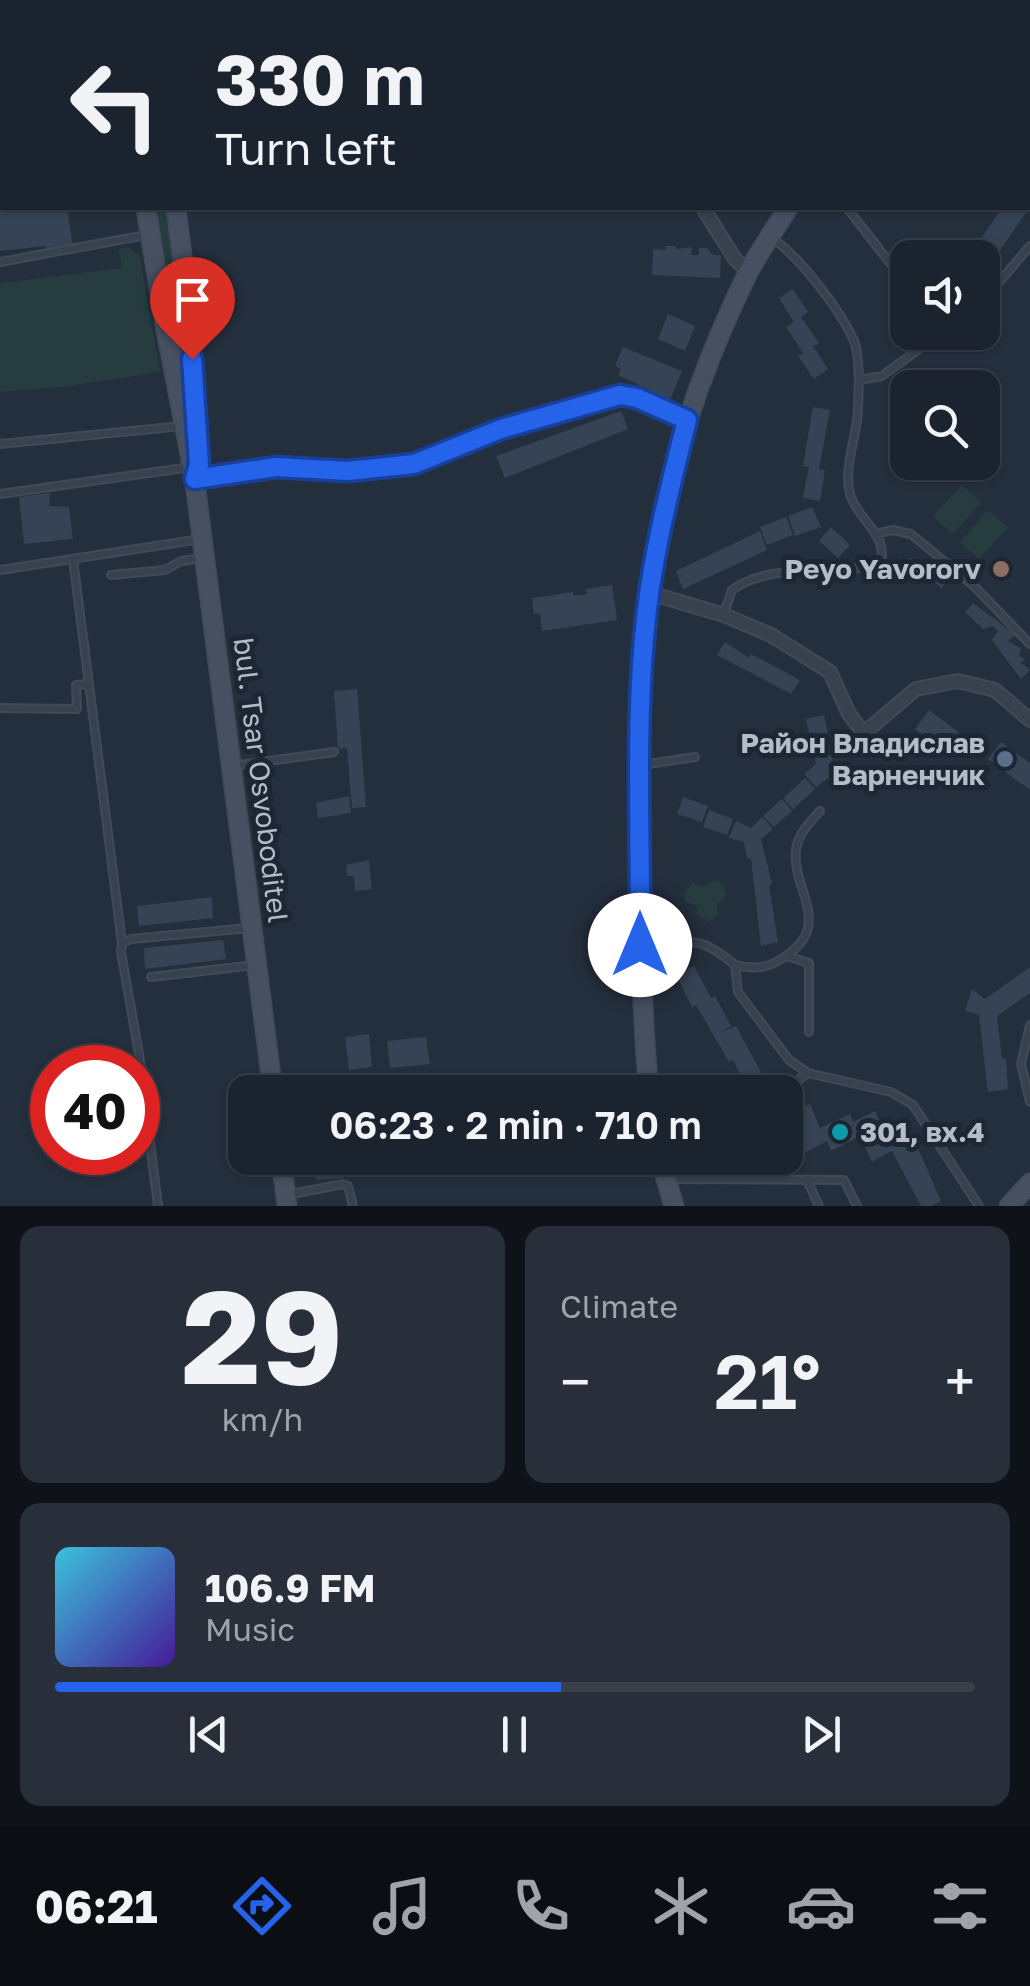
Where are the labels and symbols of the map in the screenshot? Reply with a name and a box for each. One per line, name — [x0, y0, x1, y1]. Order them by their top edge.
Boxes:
pin — [150, 257, 235, 360]
place label: Peyo Yavororv — [785, 552, 981, 585]
marker: Peyo Yavororv — [990, 558, 1012, 580]
street label: bul. Tsar Osvoboditel — [228, 636, 295, 924]
place label: Район Владислав Варненчик — [740, 726, 985, 791]
marker: Район Владислав Варненчик — [994, 748, 1016, 770]
position arrow — [588, 893, 692, 997]
speed limit sign: 40 — [30, 1045, 160, 1175]
place label: 301, вх.4 — [860, 1115, 985, 1148]
marker: 301, вх.4 — [829, 1121, 851, 1143]

